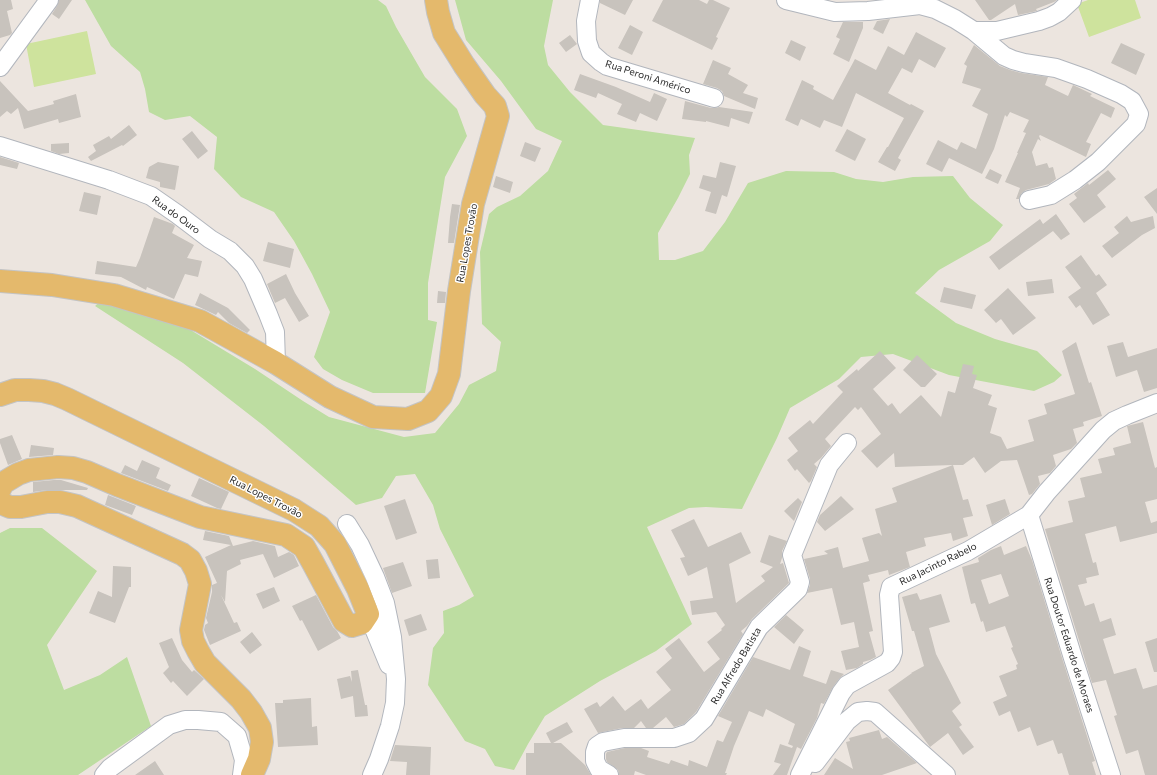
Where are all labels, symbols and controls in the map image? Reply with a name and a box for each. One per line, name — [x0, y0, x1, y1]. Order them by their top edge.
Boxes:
street label: Rua Peroni Américo — [604, 58, 692, 96]
street label: Rua do Ouro — [150, 194, 202, 236]
street label: Rua Lopes Trovão — [454, 203, 480, 283]
street label: Rua Lopes Trovão — [228, 473, 304, 521]
street label: Rua Jacinto Rabelo — [897, 540, 979, 588]
street label: Rua Doutor Eduardo de Moraes — [1041, 576, 1097, 714]
street label: Rua Alfredo Batista — [708, 625, 764, 707]

